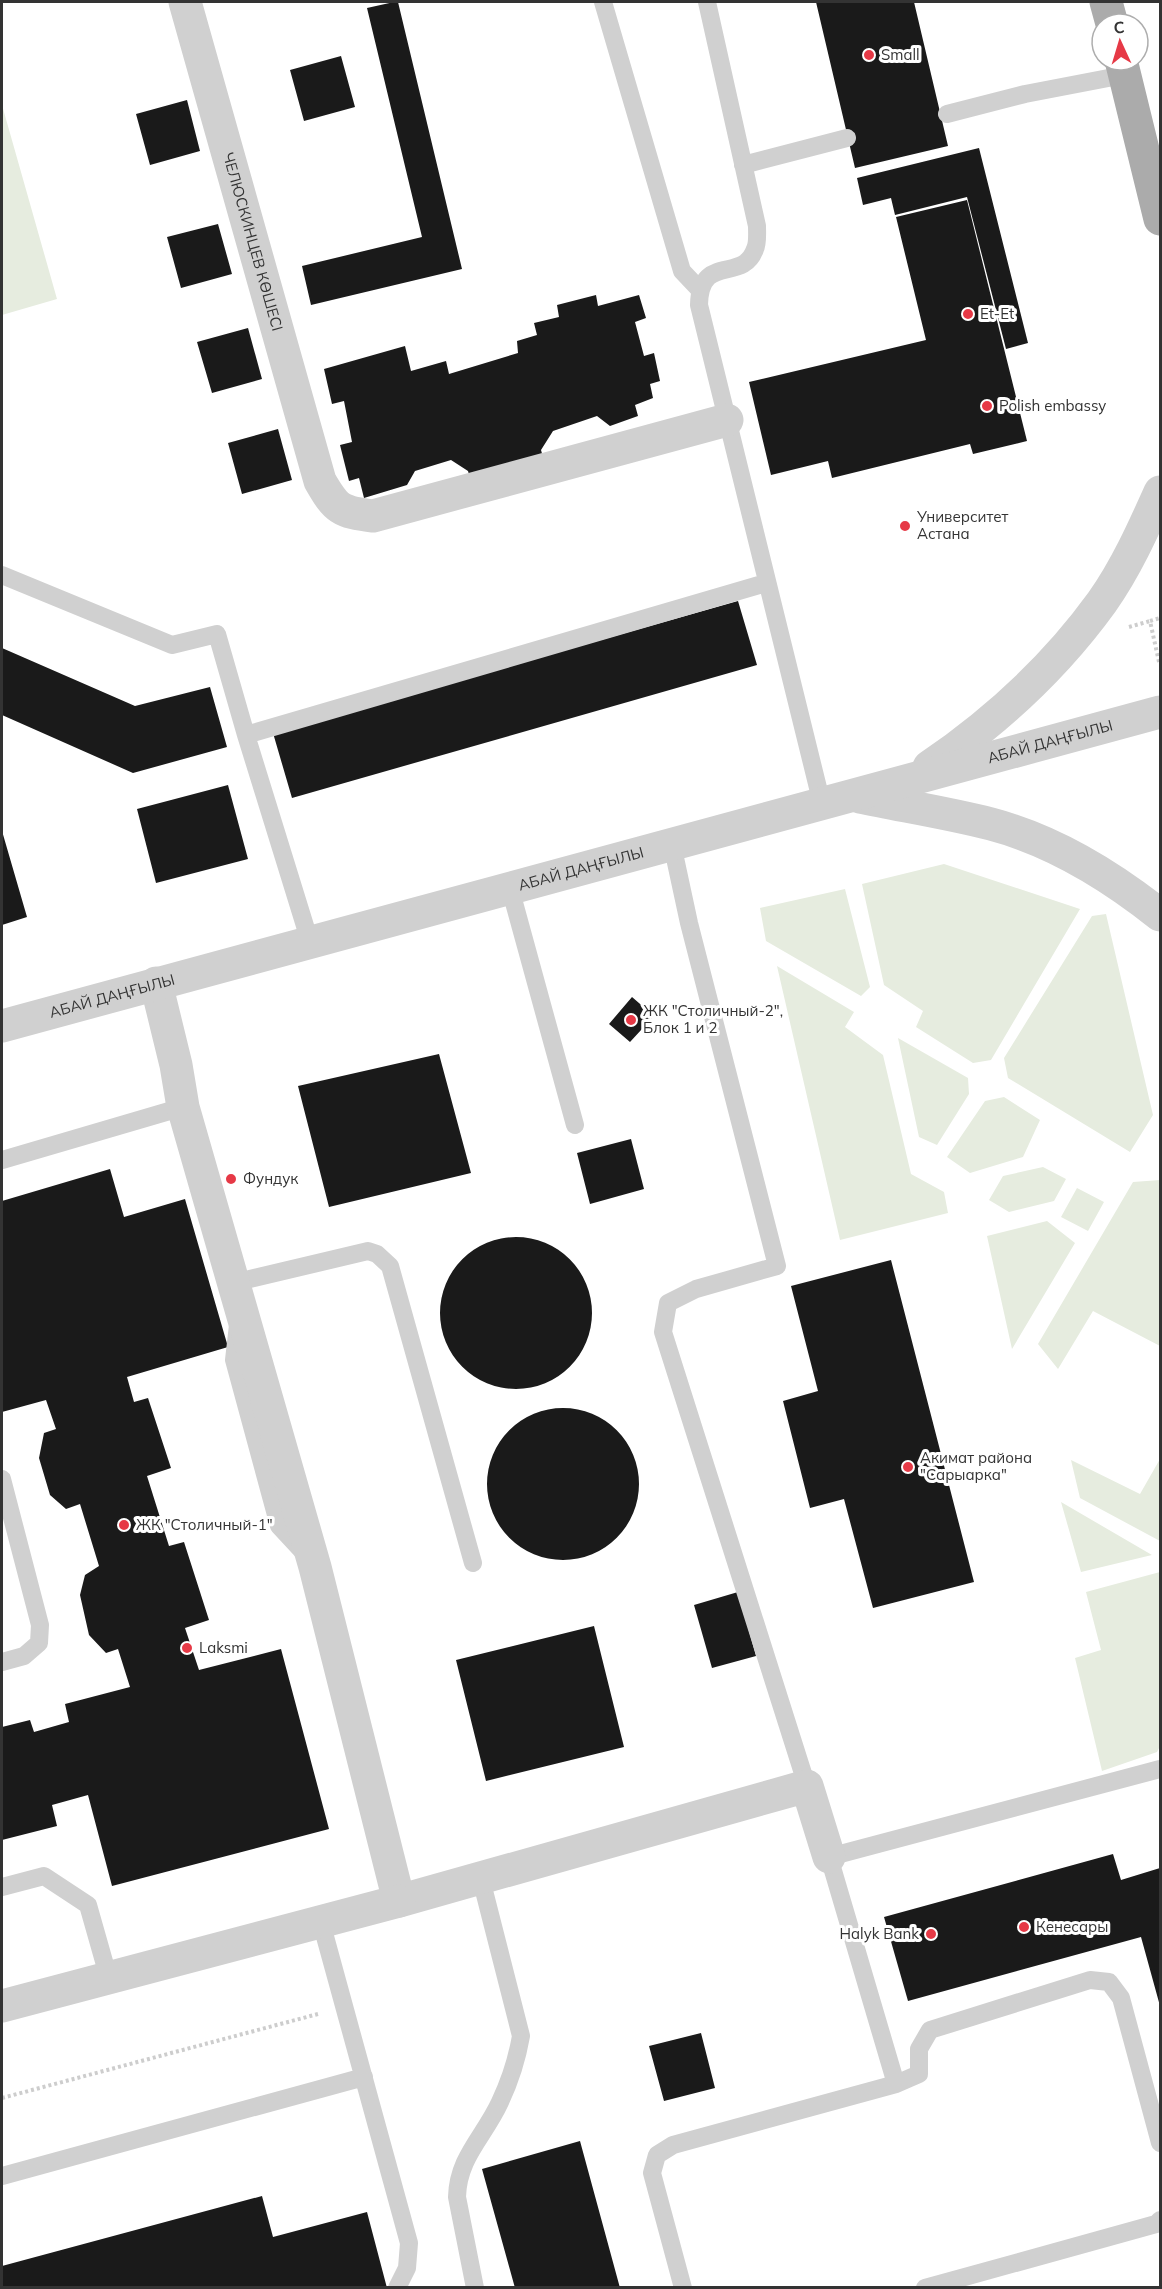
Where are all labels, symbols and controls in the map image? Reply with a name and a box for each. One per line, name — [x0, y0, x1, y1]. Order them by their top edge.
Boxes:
north arrow — [1090, 12, 1150, 72]
text: С — [1113, 17, 1125, 37]
place label: Small — [881, 45, 920, 64]
marker: Small — [862, 48, 876, 62]
street label: ЧЕЛЮСКИНЦЕВ КӨШЕСІ — [219, 150, 287, 333]
place label: Et-Et — [980, 304, 1014, 323]
marker: Et-Et — [961, 307, 975, 321]
place label: Polish embassy — [999, 396, 1106, 415]
marker: Polish embassy — [980, 399, 994, 413]
place label: Университет Астана — [916, 507, 1009, 543]
marker: Университет Астана — [898, 519, 912, 533]
street label: АБАЙ ДАҢҒЫЛЫ — [985, 715, 1115, 767]
street label: АБАЙ ДАҢҒЫЛЫ — [516, 842, 646, 895]
street label: АБАЙ ДАҢҒЫЛЫ — [47, 970, 177, 1022]
place label: ЖК "Столичный-2", Блок 1 и 2 — [643, 1001, 783, 1037]
marker: ЖК "Столичный-2", Блок 1 и 2 — [624, 1013, 638, 1027]
place label: Фундук — [243, 1169, 299, 1188]
marker: Фундук — [224, 1172, 238, 1186]
place label: Акимат района "Сарыарка" — [920, 1448, 1032, 1484]
marker: Акимат района "Сарыарка" — [901, 1460, 915, 1474]
place label: ЖК "Столичный-1" — [136, 1515, 273, 1534]
marker: ЖК "Столичный-1" — [117, 1518, 131, 1532]
place label: Laksmi — [199, 1638, 248, 1657]
marker: Laksmi — [180, 1641, 194, 1655]
place label: Кенесары — [1036, 1917, 1108, 1936]
marker: Кенесары — [1017, 1920, 1031, 1934]
place label: Halyk Bank — [840, 1924, 919, 1943]
marker: Halyk Bank — [924, 1927, 938, 1941]

